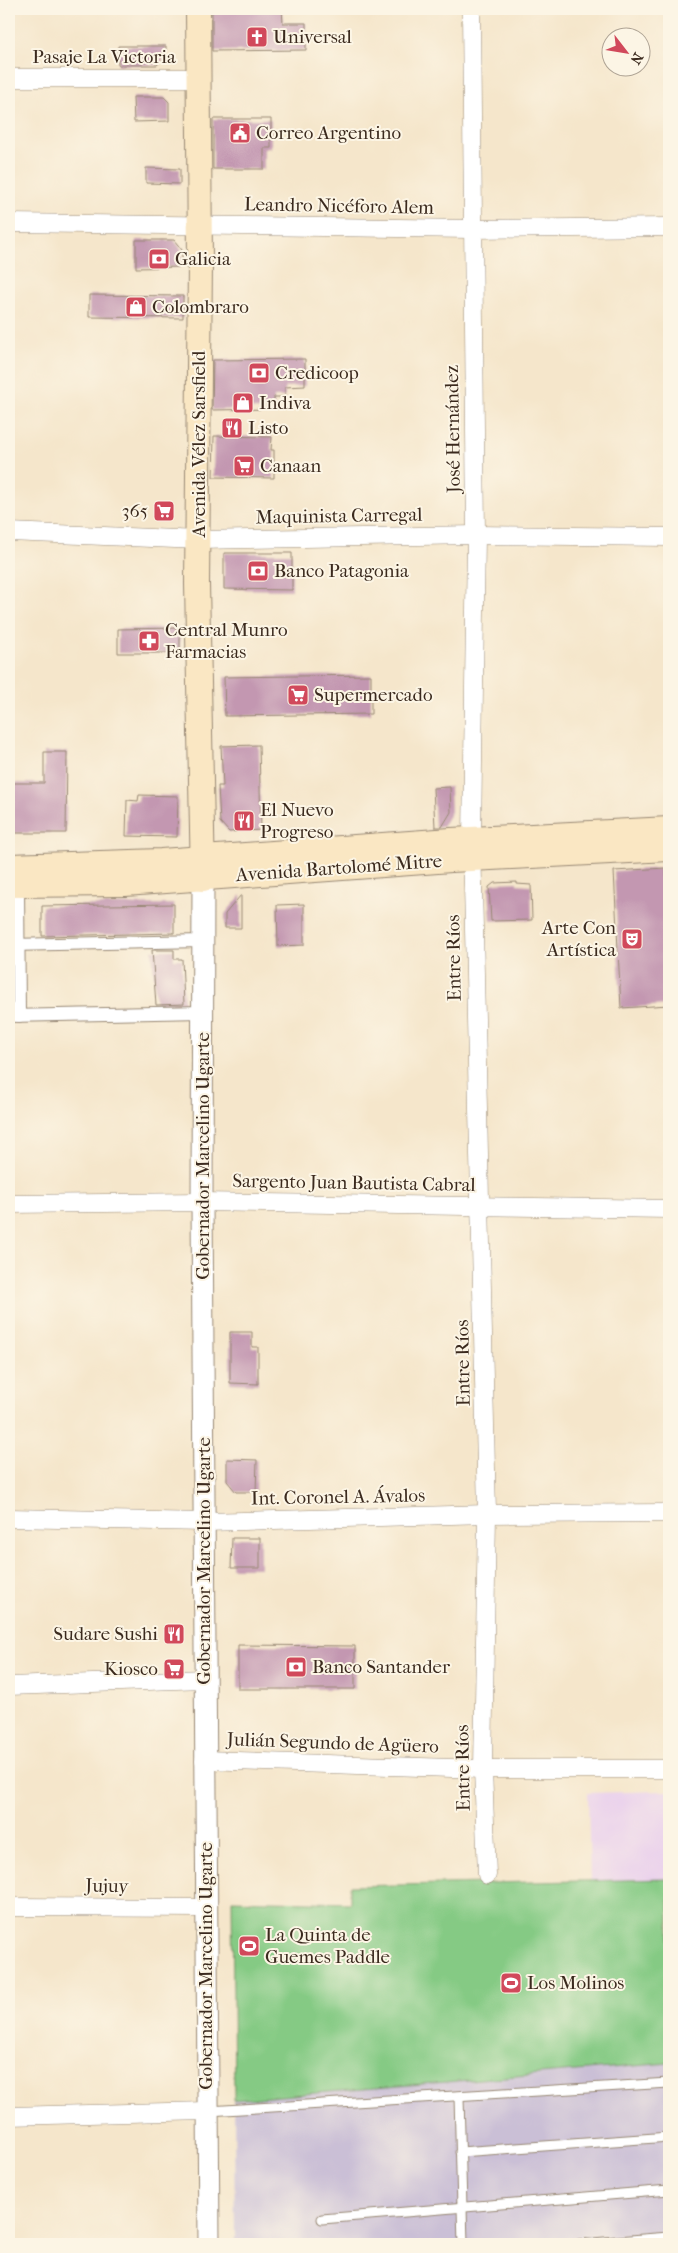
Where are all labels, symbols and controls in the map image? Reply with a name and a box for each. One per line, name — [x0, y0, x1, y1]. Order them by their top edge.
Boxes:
church icon: Universal — [245, 25, 269, 49]
place label: Universal — [273, 26, 352, 48]
north arrow — [600, 28, 650, 78]
street label: Pasaje La Victoria — [32, 46, 176, 68]
text: N — [626, 50, 647, 68]
public building icon: Correo Argentino — [228, 121, 252, 145]
place label: Correo Argentino — [256, 122, 402, 144]
street label: Leandro Nicéforo Alem — [244, 193, 434, 219]
bank icon: Galicia — [147, 247, 171, 271]
place label: Galicia — [175, 248, 231, 270]
shop icon: Colombraro — [124, 295, 148, 319]
place label: Colombraro — [152, 296, 249, 318]
street label: Avenida Vélez Sarsfield — [188, 350, 210, 538]
bank icon: Credicoop — [247, 361, 271, 385]
place label: Credicoop — [275, 362, 359, 384]
street label: José Hernández — [441, 365, 465, 495]
shop icon: Indiva — [231, 391, 255, 415]
place label: Indiva — [259, 392, 311, 414]
restaurant icon: Listo — [220, 416, 244, 440]
place label: Listo — [248, 417, 289, 439]
supermarket icon: Canaan — [232, 454, 256, 478]
place label: Canaan — [260, 455, 321, 477]
supermarket icon: 365 — [152, 499, 176, 523]
place label: 365 — [122, 500, 148, 522]
street label: Maquinista Carregal — [255, 504, 423, 528]
bank icon: Banco Patagonia — [246, 559, 270, 583]
place label: Banco Patagonia — [274, 560, 409, 582]
place label: Central Munro Farmacias — [165, 619, 288, 663]
pharmacy icon: Central Munro Farmacias — [137, 629, 161, 653]
supermarket icon: Supermercado — [286, 683, 310, 707]
place label: Supermercado — [314, 684, 433, 706]
place label: El Nuevo Progreso — [260, 799, 334, 843]
restaurant icon: El Nuevo Progreso — [232, 809, 256, 833]
street label: Avenida Bartolomé Mitre — [234, 850, 443, 886]
street label: Entre Ríos — [442, 915, 466, 1001]
place label: Arte Con Artística — [541, 917, 616, 961]
theatre icon: Arte Con Artística — [620, 927, 644, 951]
street label: Gobernador Marcelino Ugarte — [192, 1032, 214, 1280]
street label: Sargento Juan Bautista Cabral — [232, 1170, 476, 1196]
street label: Entre Ríos — [451, 1320, 475, 1406]
street label: Gobernador Marcelino Ugarte — [193, 1437, 215, 1685]
street label: Int. Coronel A. Ávalos — [251, 1484, 425, 1510]
restaurant icon: Sudare Sushi — [162, 1622, 186, 1646]
place label: Sudare Sushi — [53, 1623, 158, 1645]
bank icon: Banco Santander — [284, 1655, 308, 1679]
place label: Banco Santander — [312, 1656, 451, 1678]
supermarket icon: Kiosco — [162, 1657, 186, 1681]
place label: Kiosco — [104, 1658, 158, 1680]
street label: Entre Ríos — [451, 1725, 475, 1811]
street label: Julián Segundo de Agüero — [225, 1728, 440, 1758]
street label: Gobernador Marcelino Ugarte — [195, 1842, 217, 2090]
street label: Jujuy — [83, 1875, 130, 1897]
place label: La Quinta de Guemes Paddle — [265, 1924, 390, 1968]
sports icon: La Quinta de Guemes Paddle — [237, 1934, 261, 1958]
sports icon: Los Molinos — [499, 1971, 523, 1995]
place label: Los Molinos — [527, 1972, 624, 1994]

